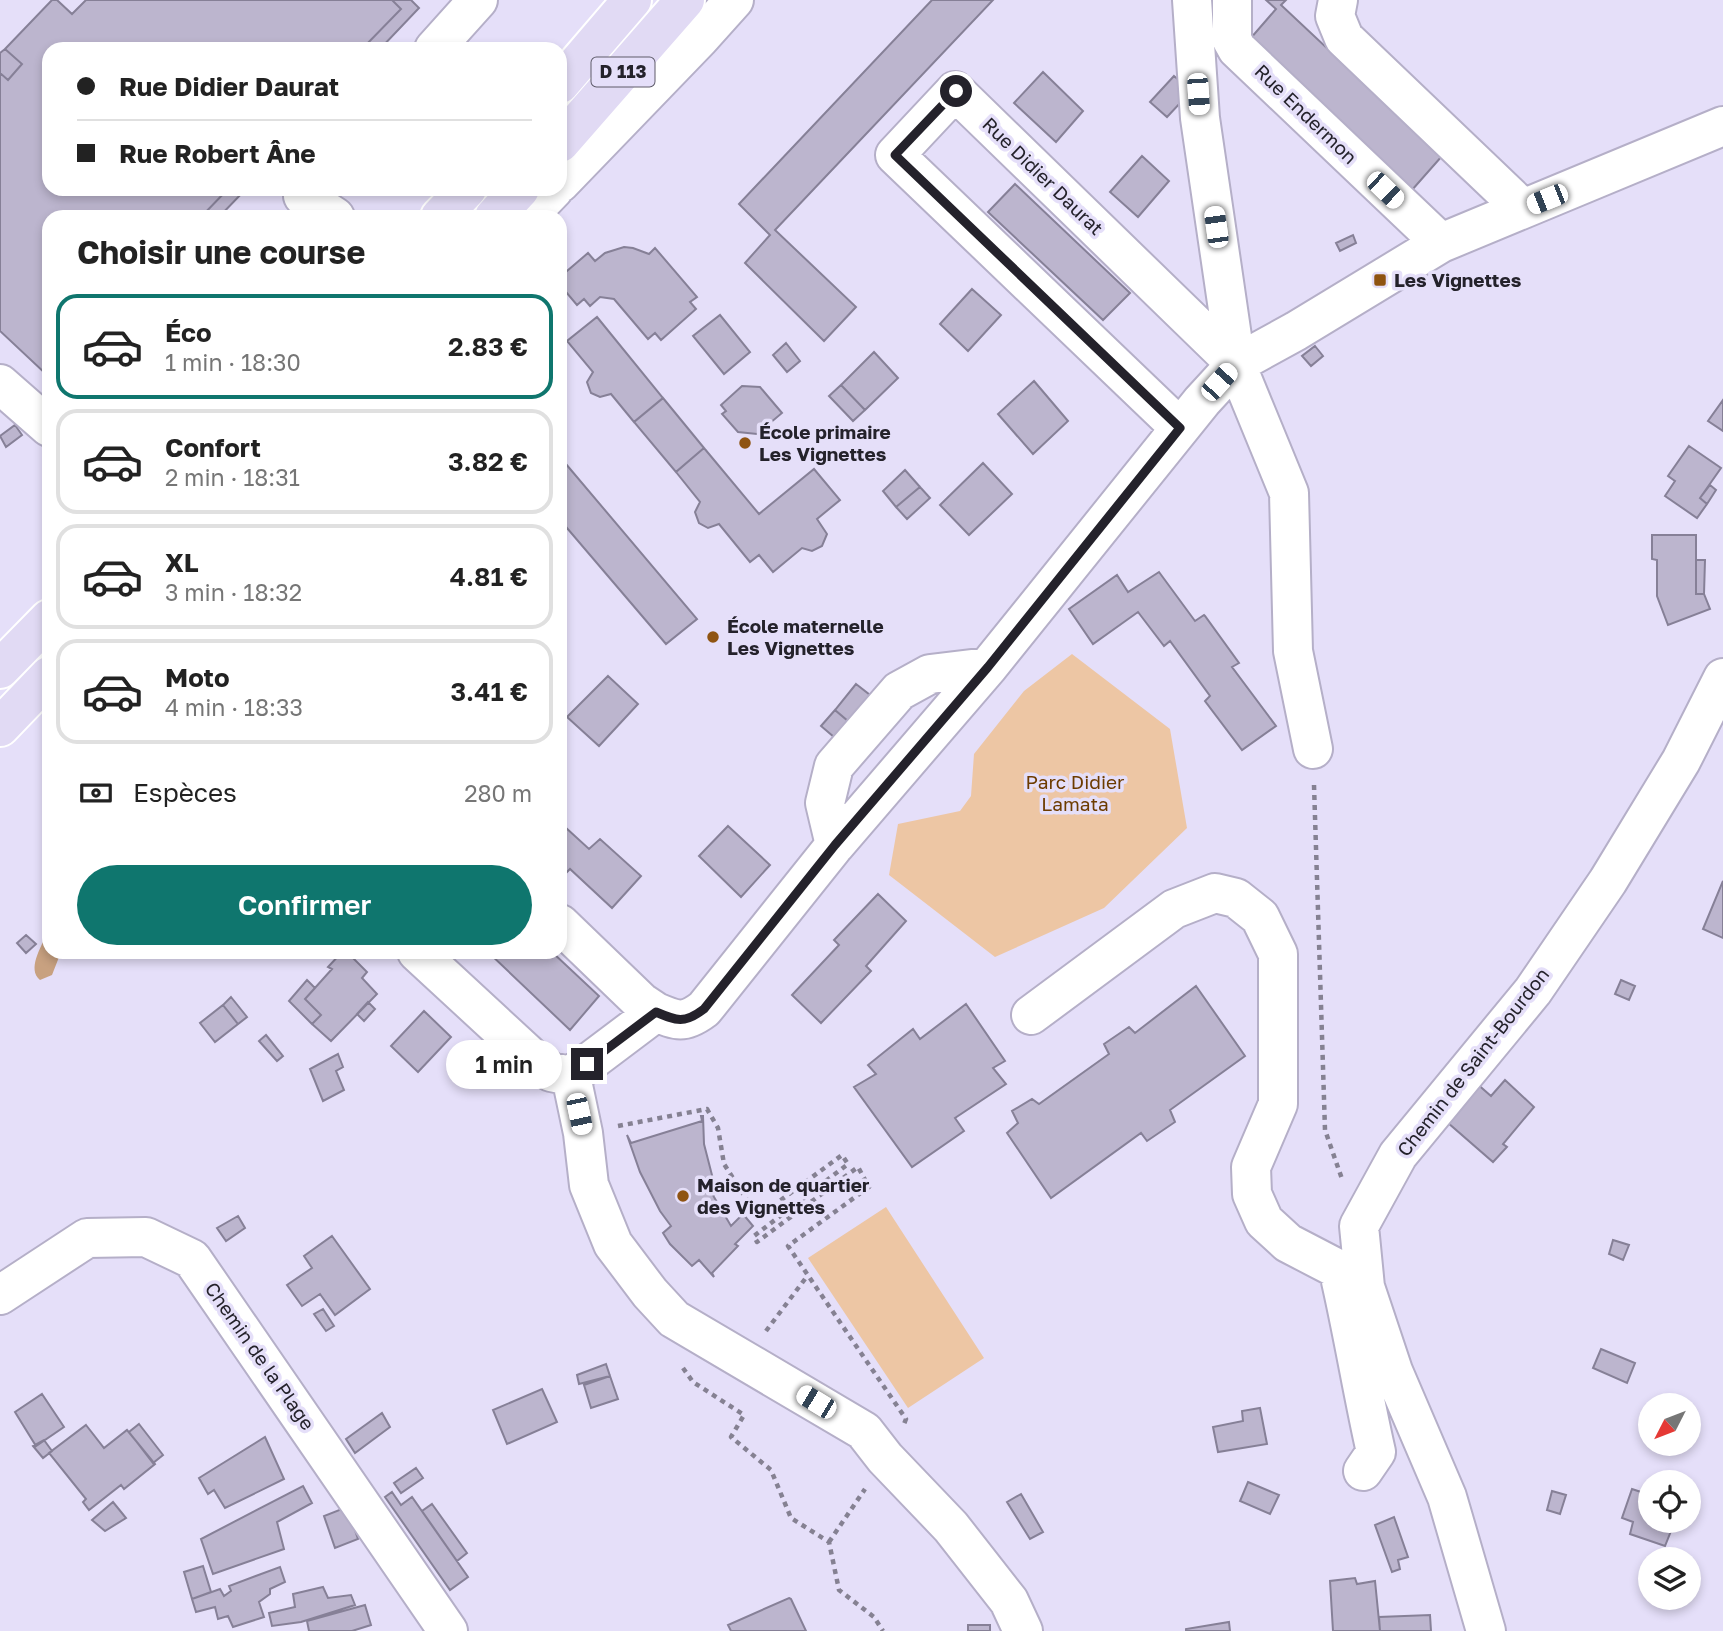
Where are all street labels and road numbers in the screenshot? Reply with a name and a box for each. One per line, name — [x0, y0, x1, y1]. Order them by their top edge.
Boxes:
road number: D 113 — [592, 58, 654, 86]
street label: Rue Endermon — [1250, 59, 1362, 168]
street label: Rue Didier Daurat — [978, 112, 1109, 239]
street label: Chemin de Saint-Bourdon — [1392, 963, 1553, 1161]
street label: Chemin de la Plage — [201, 1277, 320, 1434]

